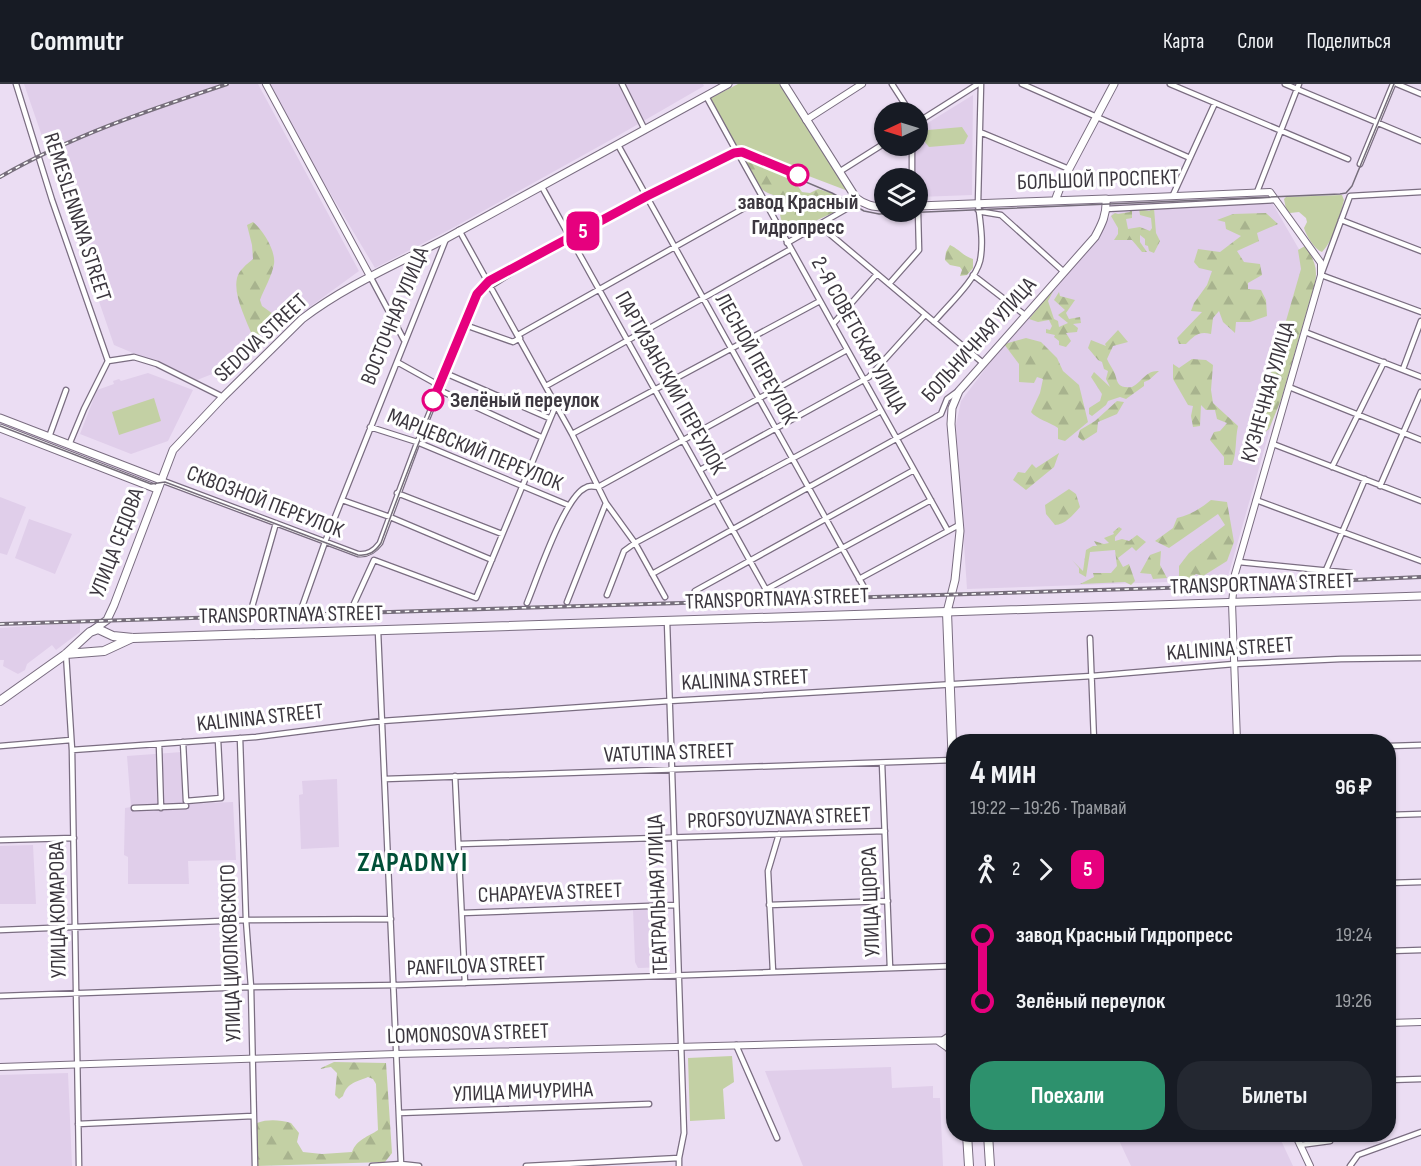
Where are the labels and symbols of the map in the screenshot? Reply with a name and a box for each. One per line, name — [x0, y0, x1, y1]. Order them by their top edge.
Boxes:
north arrow — [874, 102, 928, 156]
street label: REMESLENNAYA STREET — [37, 129, 117, 305]
marker: завод Красный Гидропресс — [787, 164, 809, 186]
street label: БОЛЬШОЙ ПРОСПЕКТ — [1017, 164, 1179, 196]
place label: завод Красный Гидропресс — [738, 189, 858, 241]
line badge: 5 — [564, 212, 602, 250]
street label: ВОСТОЧНАЯ УЛИЦА — [355, 243, 435, 389]
street label: 2-Я СОВЕТСКАЯ УЛИЦА — [805, 252, 913, 418]
street label: БОЛЬНИЧНАЯ УЛИЦА — [916, 272, 1043, 408]
street label: ПАРТИЗАНСКИЙ ПЕРЕУЛОК — [609, 287, 732, 479]
street label: SEDOVA STREET — [209, 288, 313, 388]
street label: ЛЕСНОЙ ПЕРЕУЛОК — [709, 289, 803, 429]
street label: КУЗНЕЧНАЯ УЛИЦА — [1235, 318, 1301, 465]
place label: Зелёный переулок — [450, 387, 600, 414]
marker: Зелёный переулок — [422, 389, 444, 411]
street label: МАРЦЕВСКИЙ ПЕРЕУЛОК — [383, 403, 567, 498]
street label: СКВОЗНОЙ ПЕРЕУЛОК — [183, 460, 347, 544]
street label: УЛИЦА СЕДОВА — [84, 484, 150, 602]
street label: TRANSPORTNAYA STREET — [1170, 567, 1355, 601]
street label: TRANSPORTNAYA STREET — [685, 582, 870, 616]
street label: TRANSPORTNAYA STREET — [199, 600, 383, 630]
street label: KALININA STREET — [1166, 631, 1294, 667]
street label: KALININA STREET — [681, 663, 809, 697]
street label: KALININA STREET — [195, 698, 325, 738]
street label: VATUTINA STREET — [603, 737, 735, 769]
street label: PROFSOYUZNAYA STREET — [687, 801, 871, 835]
street label: ТЕАТРАЛЬНАЯ УЛИЦА — [642, 813, 674, 974]
street label: УЛИЦА КОМАРОВА — [43, 841, 73, 979]
district label: ZAPADNYI — [357, 846, 469, 879]
street label: УЛИЦА ЩОРСА — [856, 846, 886, 958]
street label: УЛИЦА ЦИОЛКОВСКОГО — [214, 864, 248, 1042]
street label: CHAPAYEVA STREET — [477, 877, 623, 909]
street label: PANFILOVA STREET — [406, 950, 546, 982]
street label: LOMONOSOVA STREET — [387, 1018, 550, 1050]
street label: УЛИЦА МИЧУРИНА — [453, 1076, 594, 1108]

